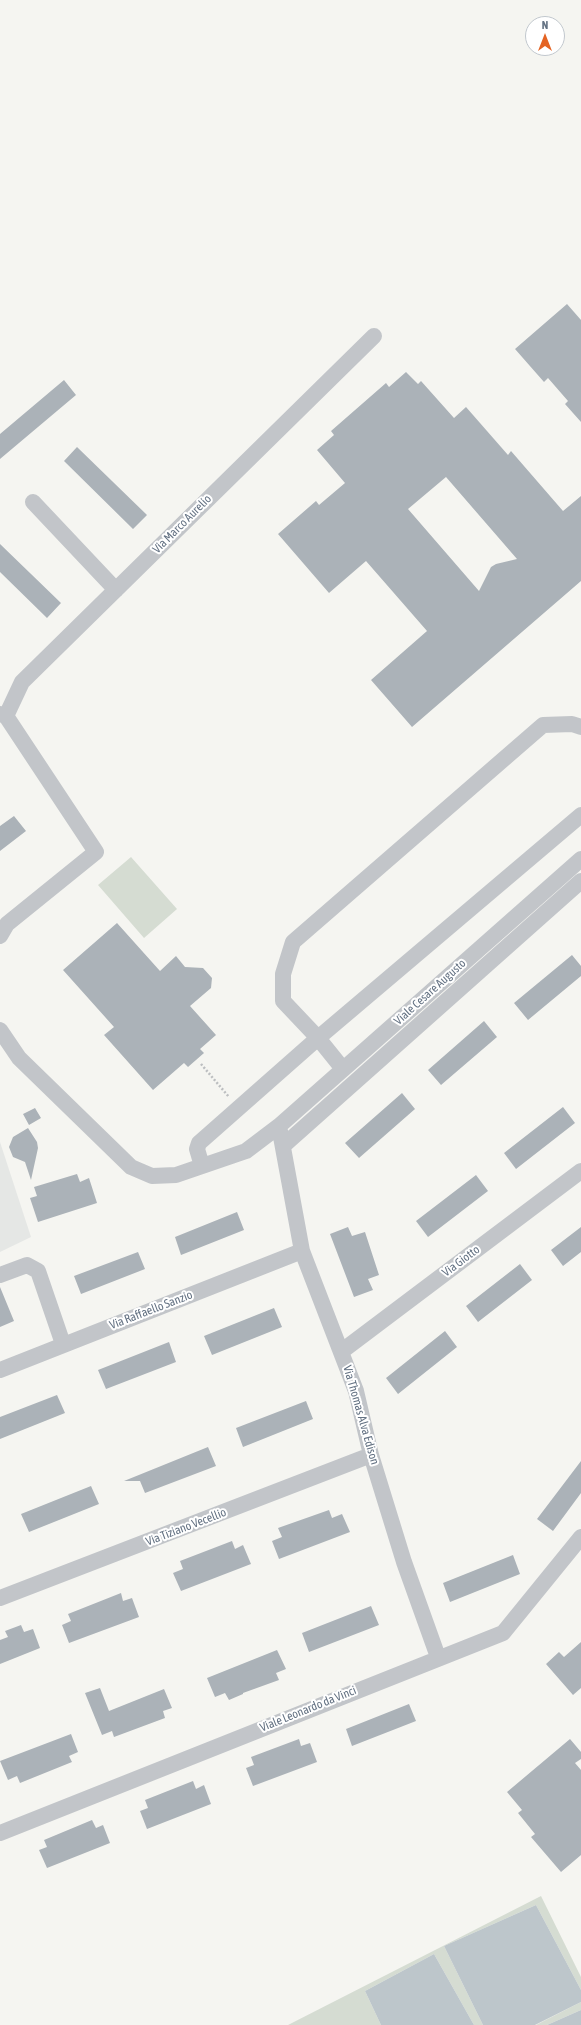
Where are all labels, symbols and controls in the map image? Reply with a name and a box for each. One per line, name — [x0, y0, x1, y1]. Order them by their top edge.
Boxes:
north arrow — [525, 16, 565, 56]
text: N — [542, 19, 548, 31]
street label: Via Marco Aurelio — [150, 492, 214, 556]
street label: Viale Cesare Augusto — [391, 956, 469, 1028]
street label: Via Giotto — [439, 1242, 483, 1280]
street label: Via Raffaello Sanzio — [108, 1288, 194, 1332]
street label: Via Thomas Alva Edison — [340, 1364, 382, 1466]
street label: Via Tiziano Vecellio — [144, 1505, 228, 1549]
street label: Viale Leonardo da Vinci — [258, 1683, 358, 1735]

